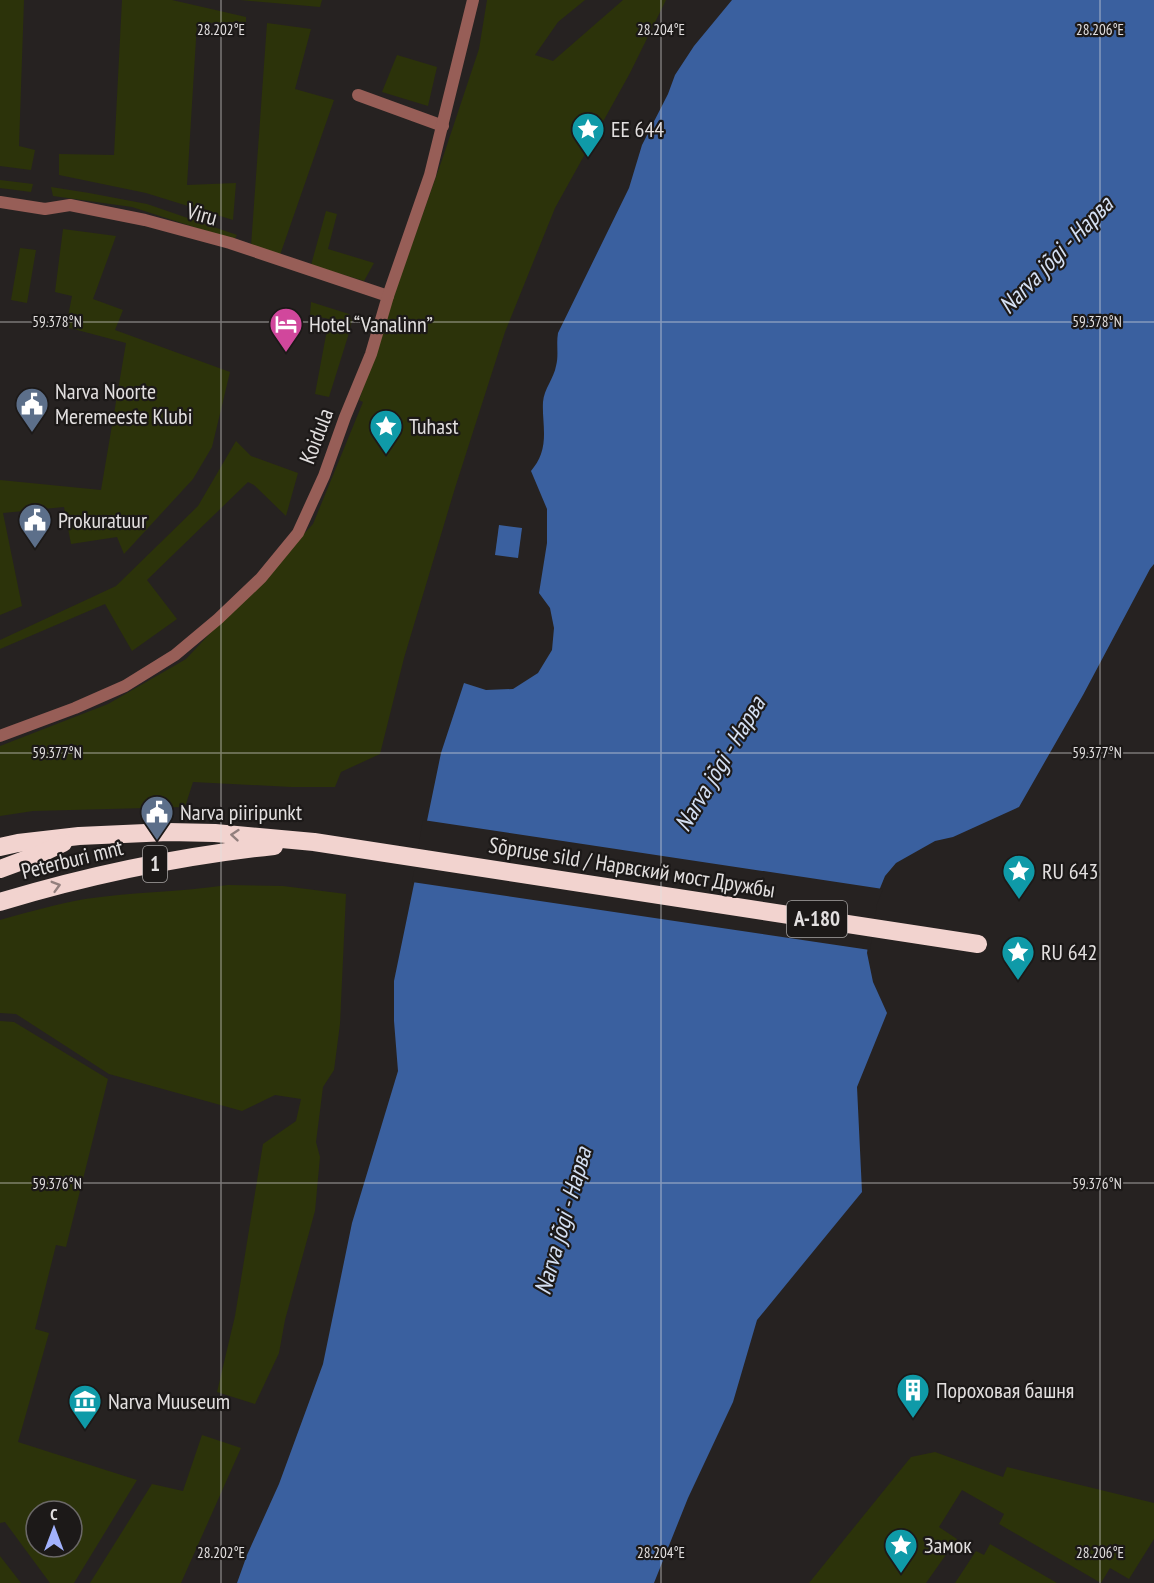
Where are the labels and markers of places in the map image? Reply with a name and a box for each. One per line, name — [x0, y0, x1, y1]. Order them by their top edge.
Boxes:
place icon: EE 644 — [570, 111, 606, 158]
place label: EE 644 — [611, 115, 664, 143]
hotel icon: Hotel “Vanalinn” — [268, 306, 304, 353]
place label: Hotel “Vanalinn” — [309, 310, 433, 338]
place label: Narva Noorte Meremeeste Klubi — [55, 377, 192, 430]
public building icon: Narva Noorte Meremeeste Klubi — [14, 386, 50, 433]
place icon: Tuhast — [368, 408, 404, 455]
place label: Tuhast — [409, 412, 458, 440]
public building icon: Prokuratuur — [17, 502, 53, 549]
place label: Prokuratuur — [58, 506, 147, 534]
public building icon: Narva piiripunkt — [139, 794, 175, 841]
place label: Narva piiripunkt — [180, 798, 302, 826]
place icon: RU 643 — [1001, 853, 1037, 900]
place label: RU 643 — [1042, 857, 1098, 885]
place icon: RU 642 — [1000, 934, 1036, 981]
place label: RU 642 — [1041, 938, 1097, 966]
building icon: Пороховая башня — [895, 1372, 931, 1419]
place label: Пороховая башня — [936, 1376, 1074, 1404]
museum icon: Narva Muuseum — [67, 1383, 103, 1430]
place label: Narva Muuseum — [108, 1387, 230, 1415]
place icon: Замок — [883, 1527, 919, 1574]
place label: Замок — [924, 1531, 972, 1559]

